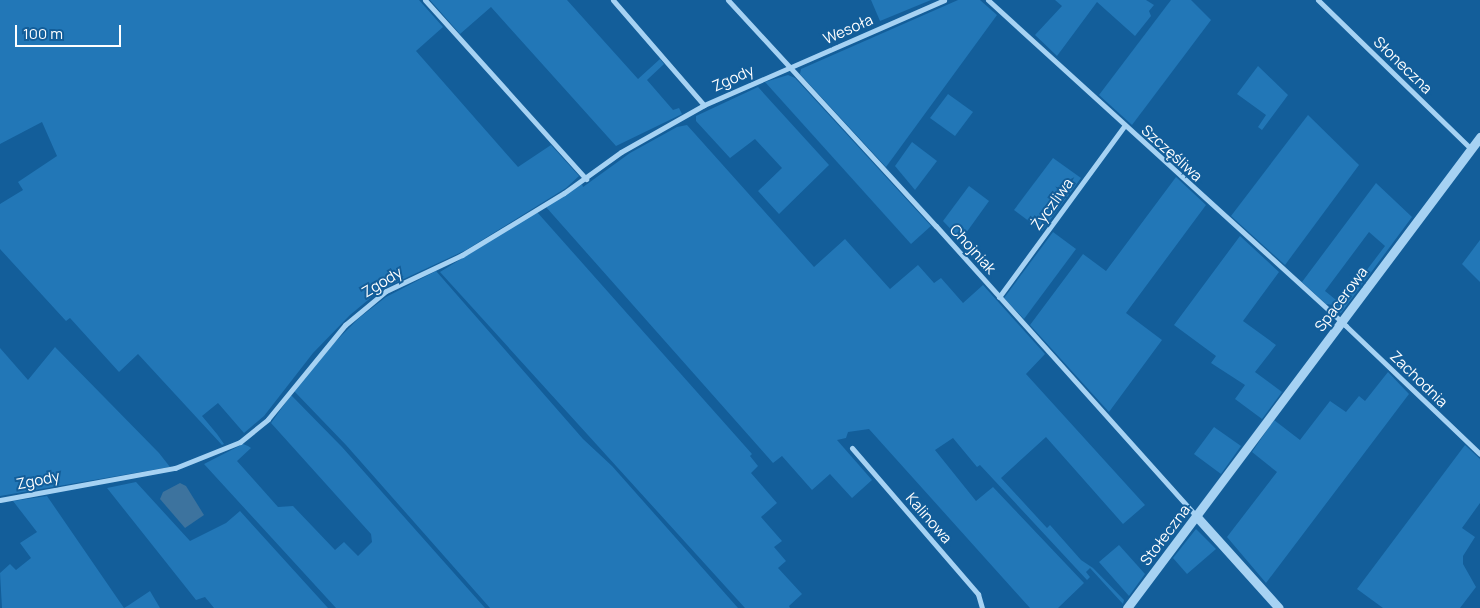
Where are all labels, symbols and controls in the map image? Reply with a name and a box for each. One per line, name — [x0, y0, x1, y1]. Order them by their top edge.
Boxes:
street label: Wesoła — [820, 10, 876, 48]
scale bar — [18, 15, 124, 47]
text: 100 m — [23, 23, 63, 44]
street label: Słoneczna — [1370, 33, 1436, 97]
street label: Zgody — [709, 61, 757, 95]
street label: Szczęśliwa — [1138, 121, 1206, 185]
street label: Życzliwa — [1027, 175, 1077, 233]
street label: Chojniak — [946, 221, 1000, 277]
street label: Zgody — [359, 263, 405, 301]
street label: Spacerowa — [1311, 263, 1371, 335]
street label: Zachodnia — [1386, 347, 1452, 411]
street label: Zgody — [15, 467, 61, 493]
street label: Kalinowa — [902, 489, 956, 547]
street label: Stołeczna — [1136, 501, 1194, 569]

